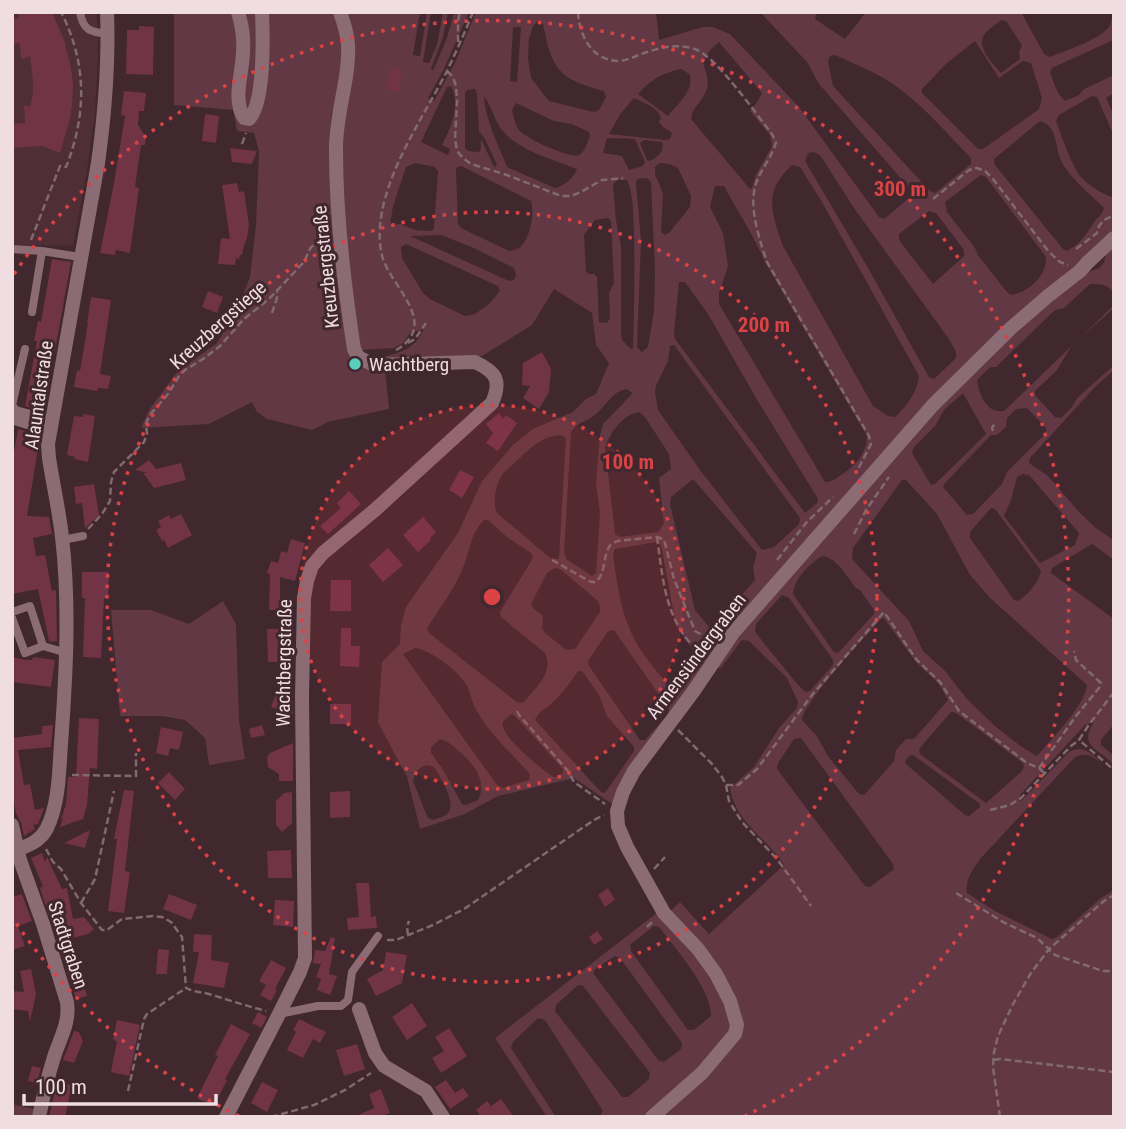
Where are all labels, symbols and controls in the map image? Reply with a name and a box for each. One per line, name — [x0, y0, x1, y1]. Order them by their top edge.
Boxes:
text: 300 m — [874, 177, 926, 201]
street label: Kreuzbergstraße — [308, 204, 344, 330]
street label: Kreuzbergstiege — [165, 276, 271, 374]
text: 200 m — [738, 313, 790, 337]
street label: Alauntalstraße — [20, 339, 58, 451]
place label: Wachtberg — [369, 353, 449, 376]
marker: Wachtberg — [347, 356, 363, 372]
text: 100 m — [602, 450, 654, 474]
centre of rings — [480, 585, 504, 609]
street label: Armensündergraben — [641, 589, 751, 723]
street label: Wachtbergstraße — [271, 599, 297, 727]
street label: Stadtgraben — [43, 898, 93, 992]
scale bar — [24, 1062, 217, 1106]
text: 100 m — [35, 1075, 87, 1099]

